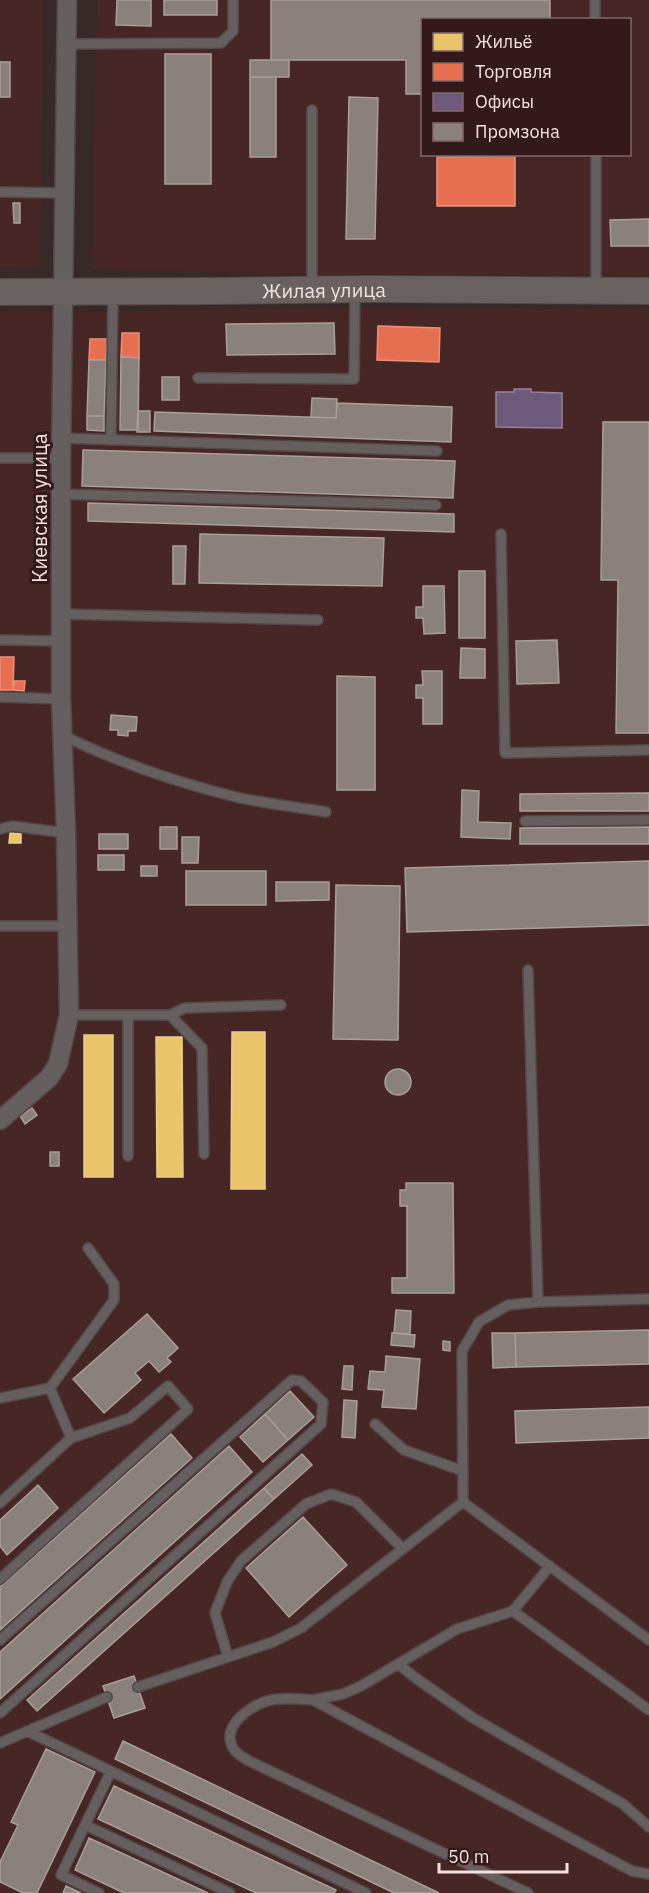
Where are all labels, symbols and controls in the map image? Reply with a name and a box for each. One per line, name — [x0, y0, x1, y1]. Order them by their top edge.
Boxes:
legend — [421, 18, 631, 156]
text: Жильё — [475, 30, 533, 53]
text: Торговля — [475, 60, 552, 83]
text: Офисы — [475, 90, 534, 113]
text: Промзона — [475, 120, 560, 143]
street label: Жилая улица — [262, 275, 386, 304]
street label: Киевская улица — [26, 433, 53, 583]
scale bar — [439, 1836, 566, 1874]
text: 50 m — [448, 1845, 490, 1868]

